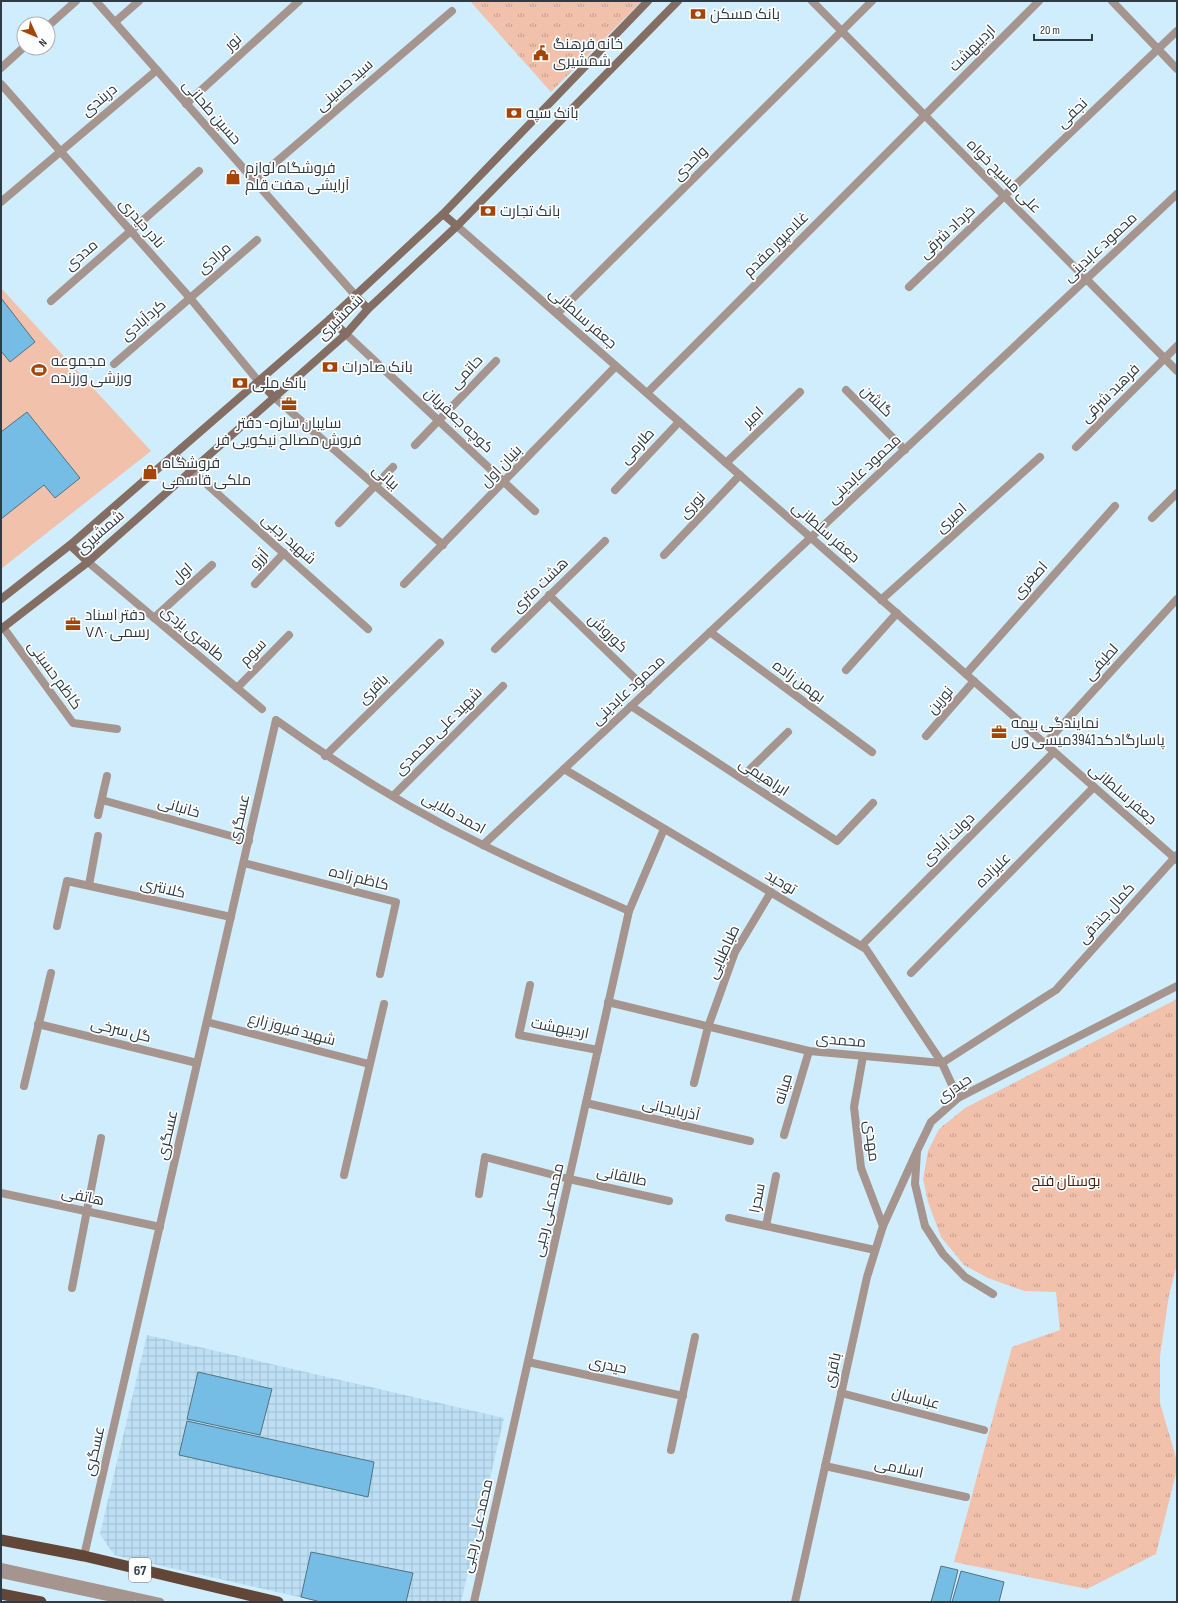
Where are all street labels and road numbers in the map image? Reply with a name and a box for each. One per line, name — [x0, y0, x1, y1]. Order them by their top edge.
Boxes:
street label: اردیبهشت — [945, 21, 1000, 76]
street label: نور — [220, 30, 246, 56]
street label: سید حسینی — [311, 55, 377, 116]
street label: حسین طحانی — [178, 76, 245, 149]
street label: دربندی — [77, 80, 121, 121]
street label: نجفی — [1053, 94, 1092, 133]
street label: علی مسیح خواه — [962, 135, 1045, 218]
street label: واحدی — [669, 142, 712, 185]
street label: نادر حیدری — [115, 194, 169, 252]
street label: خرداد شرقی — [915, 202, 979, 263]
street label: غلامپور مقدم — [740, 208, 813, 281]
street label: محمود عابدینی — [1059, 208, 1141, 286]
street label: مددی — [61, 236, 102, 275]
street label: مرادی — [193, 238, 235, 278]
street label: جعفر سلطانی — [545, 284, 621, 353]
street label: شمشیری — [313, 290, 367, 344]
street label: کردآبادی — [117, 295, 170, 345]
street label: حاتمی — [446, 351, 487, 393]
street label: فرهبد شرقی — [1077, 360, 1144, 427]
street label: گلشن — [857, 381, 897, 421]
street label: کوچه جعفریان — [420, 383, 497, 457]
street label: امیر — [738, 403, 768, 433]
street label: طارمی — [616, 424, 659, 468]
street label: محمود عابدینی — [823, 430, 905, 508]
street label: بنیان اول — [477, 441, 526, 492]
street label: بیانی — [368, 460, 403, 494]
street label: نوری — [675, 488, 710, 523]
street label: جعفر سلطانی — [788, 498, 864, 567]
street label: امیری — [932, 499, 971, 537]
street label: شمشیری — [72, 506, 128, 559]
street label: شهید رجبی — [257, 510, 320, 569]
street label: آرزو — [246, 546, 273, 573]
street label: هشت متری — [508, 554, 573, 617]
street label: اصغری — [1009, 558, 1052, 603]
street label: اول — [168, 559, 197, 588]
street label: طاهری یزدی — [157, 601, 228, 665]
street label: کوروش — [584, 610, 632, 657]
street label: سوم — [236, 635, 271, 670]
street label: کاظم حسینی — [23, 637, 86, 713]
street label: لطیفی — [1080, 640, 1123, 685]
street label: محمود عابدینی — [587, 651, 669, 729]
street label: بهمن زاده — [768, 656, 829, 707]
street label: باقری — [354, 670, 393, 709]
street label: نورین — [923, 682, 958, 718]
street label: شهید علی محمدی — [390, 683, 486, 779]
street label: ابراهیمی — [735, 754, 793, 801]
street label: جعفر سلطانی — [1085, 760, 1161, 829]
street label: احمد ملایی — [419, 788, 489, 839]
street label: خانبانی — [156, 792, 202, 823]
street label: عسگری — [225, 792, 254, 846]
street label: دولت آبادی — [918, 809, 979, 870]
street label: علیزاده — [972, 849, 1015, 892]
street label: کاظم زاده — [327, 862, 391, 895]
street label: توحید — [762, 866, 800, 899]
street label: کلانتری — [138, 874, 187, 903]
street label: کمال جندقی — [1074, 879, 1139, 948]
street label: طباطبایی — [703, 922, 744, 982]
street label: شهید فیروز زارع — [246, 1009, 338, 1051]
street label: گل سرخی — [89, 1014, 153, 1047]
street label: اردیبهشت — [529, 1014, 591, 1043]
street label: محمدی — [815, 1029, 867, 1052]
street label: حیدری — [933, 1070, 975, 1107]
street label: میانه — [770, 1071, 797, 1107]
street label: آذربایجانی — [640, 1094, 701, 1125]
street label: عسگری — [153, 1108, 182, 1162]
street label: مهدی — [860, 1120, 883, 1163]
street label: محمدعلی رجبی — [528, 1161, 569, 1259]
street label: طالقانی — [595, 1162, 649, 1191]
street label: سحرا — [745, 1182, 770, 1215]
street label: هاتفی — [60, 1183, 106, 1210]
street label: باقری — [819, 1351, 846, 1390]
street label: حیدری — [587, 1352, 629, 1379]
street label: عباسیان — [890, 1383, 942, 1414]
street label: عسگری — [80, 1424, 109, 1478]
street label: اسلامی — [873, 1454, 925, 1483]
street label: محمدعلی رجبی — [457, 1477, 498, 1575]
road number: 67 — [129, 1558, 151, 1582]

